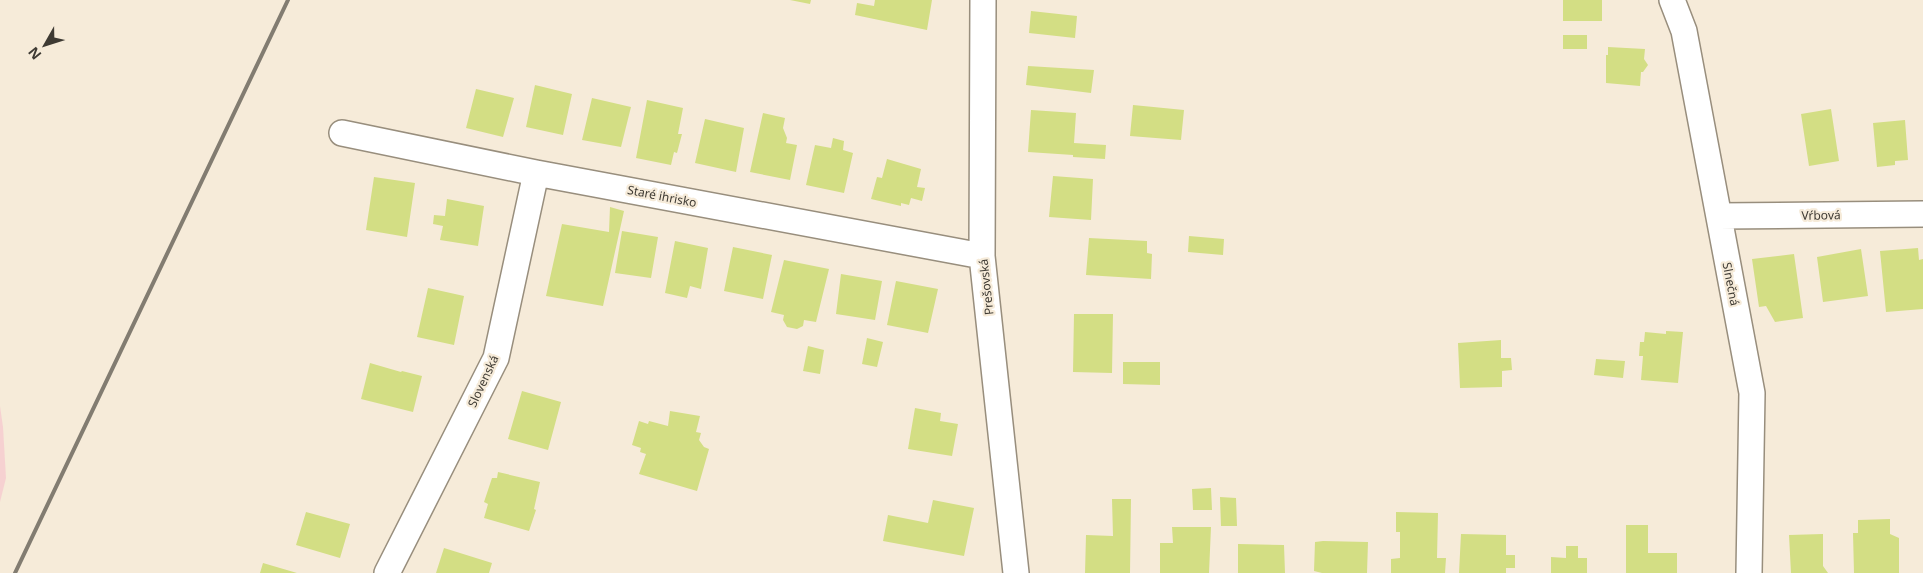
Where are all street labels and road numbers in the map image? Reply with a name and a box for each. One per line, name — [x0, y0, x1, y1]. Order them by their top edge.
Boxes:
street label: Staré ihrisko — [626, 181, 698, 211]
street label: Vŕbová — [1801, 206, 1841, 224]
street label: Prešovská — [975, 258, 997, 316]
street label: Slnečná — [1718, 261, 1744, 307]
street label: Slovenská — [463, 352, 503, 410]

